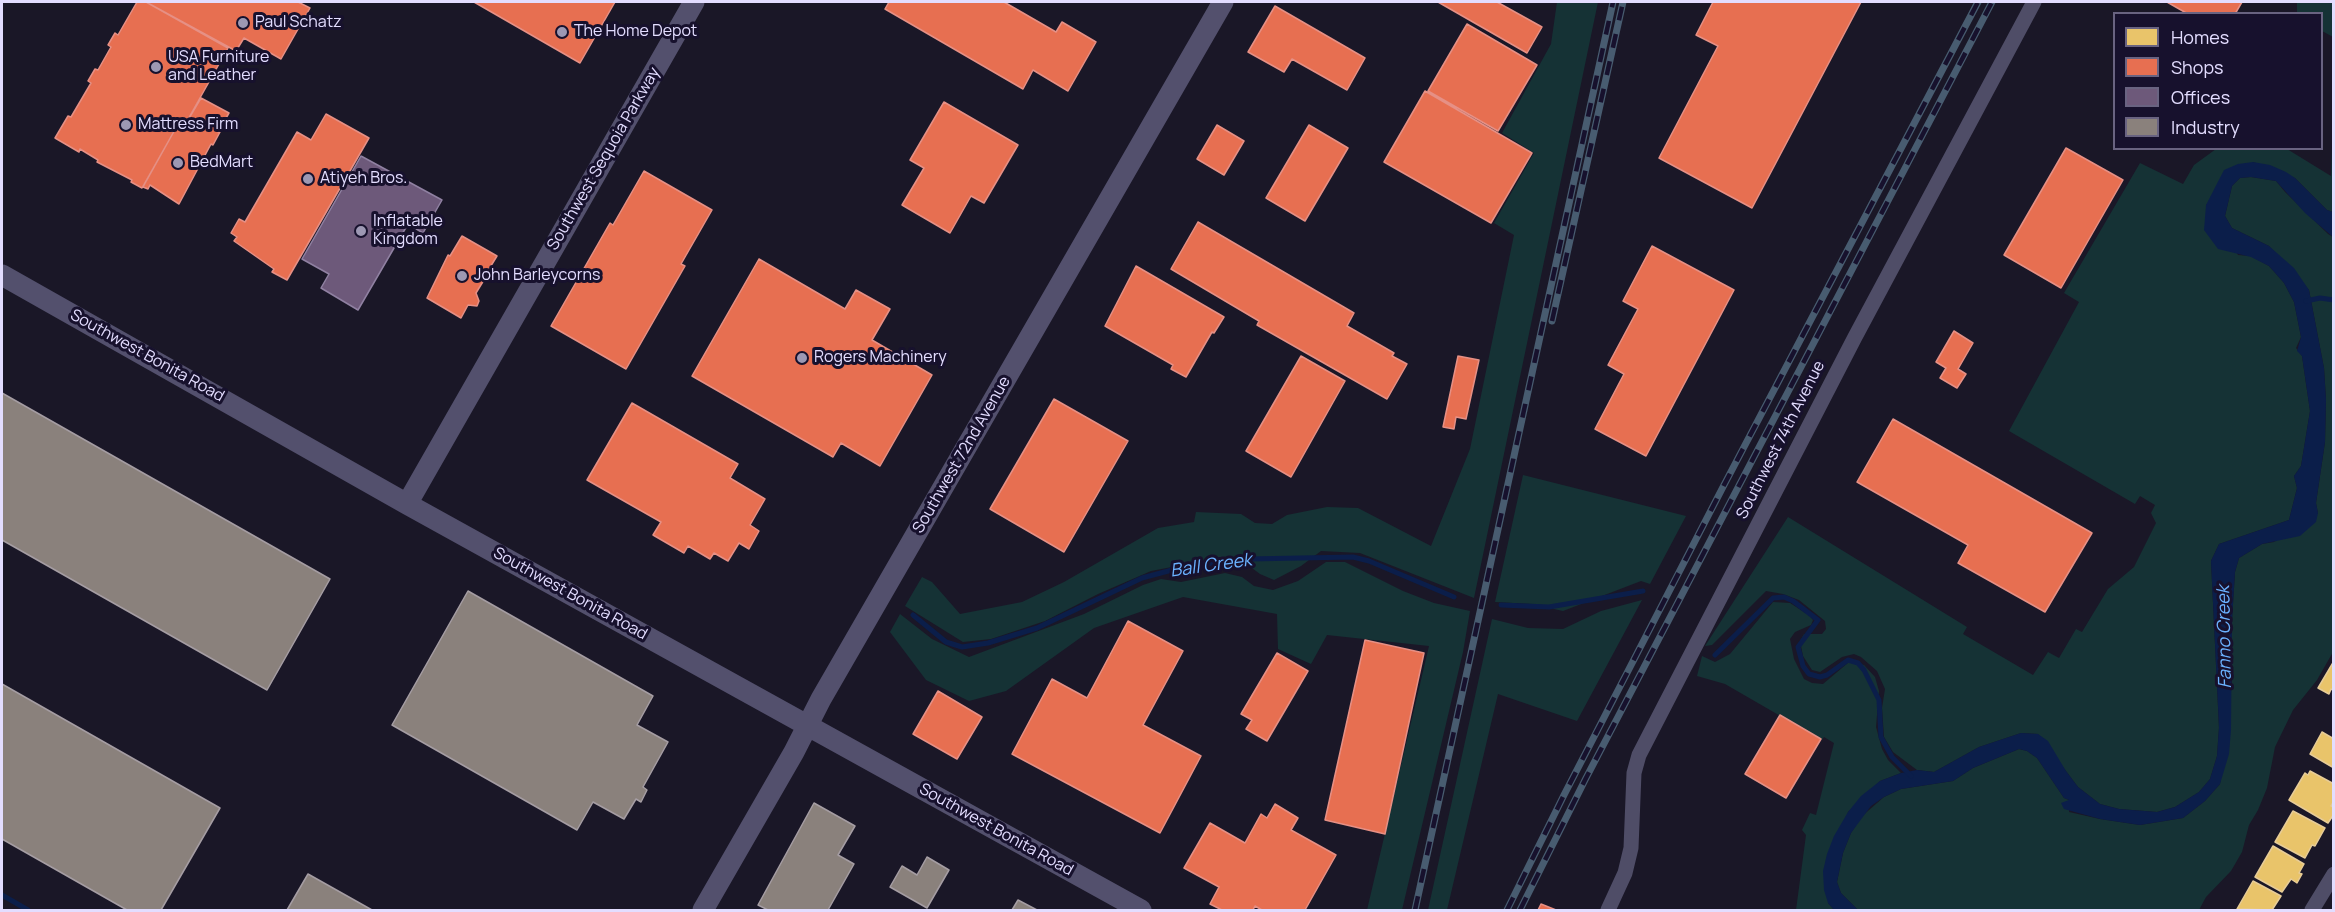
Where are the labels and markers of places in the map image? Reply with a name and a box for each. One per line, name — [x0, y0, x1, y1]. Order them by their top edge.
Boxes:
place label: Paul Schatz — [255, 13, 342, 33]
marker: Paul Schatz — [236, 16, 250, 30]
place label: The Home Depot — [574, 22, 697, 42]
marker: The Home Depot — [555, 25, 569, 39]
place label: USA Furniture and Leather — [168, 48, 269, 86]
marker: USA Furniture and Leather — [149, 60, 163, 74]
place label: Mattress Firm — [138, 115, 238, 135]
marker: Mattress Firm — [119, 118, 133, 132]
place label: BedMart — [190, 153, 253, 173]
marker: BedMart — [171, 156, 185, 170]
place label: Atiyeh Bros. — [320, 169, 407, 189]
marker: Atiyeh Bros. — [301, 172, 315, 186]
place label: Inflatable Kingdom — [373, 212, 443, 250]
marker: Inflatable Kingdom — [354, 224, 368, 238]
place label: John Barleycorns — [474, 266, 600, 286]
marker: John Barleycorns — [455, 269, 469, 283]
place label: Rogers Machinery — [814, 348, 947, 368]
marker: Rogers Machinery — [795, 351, 809, 365]

